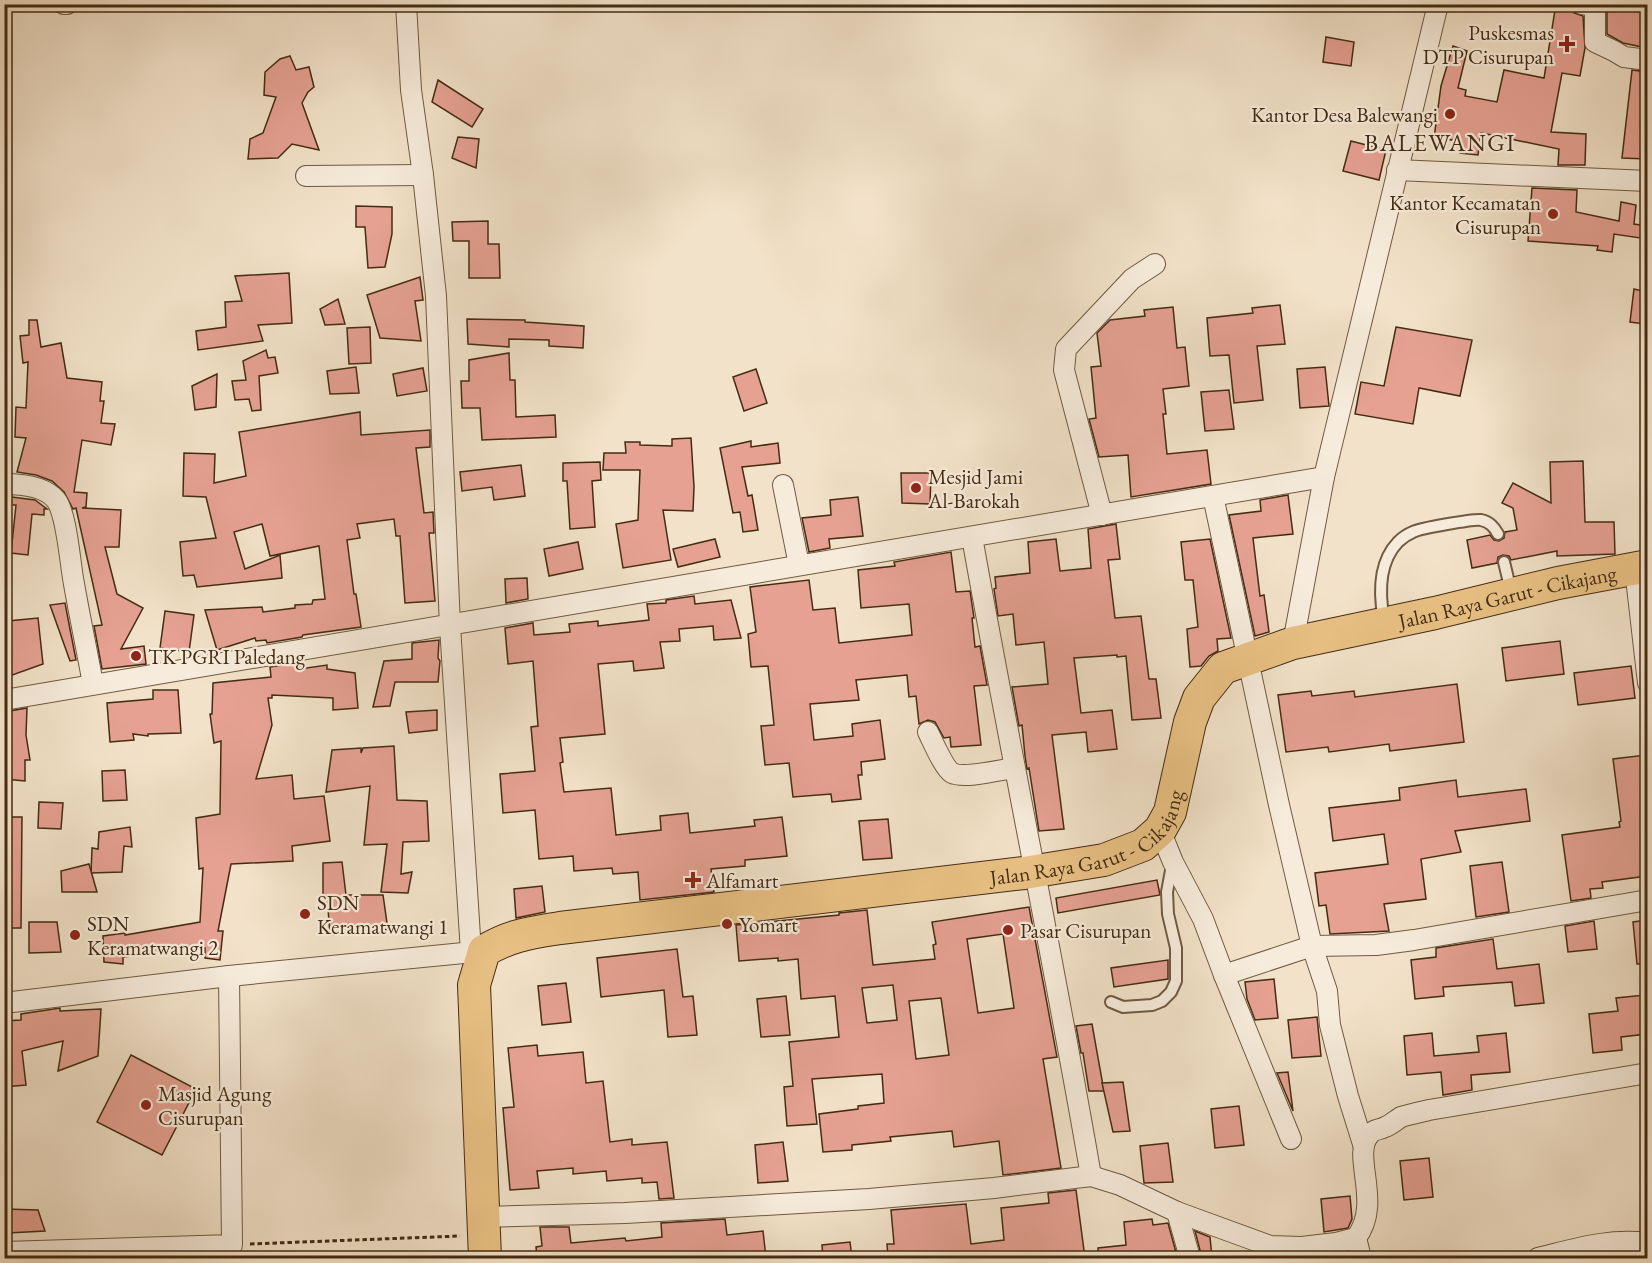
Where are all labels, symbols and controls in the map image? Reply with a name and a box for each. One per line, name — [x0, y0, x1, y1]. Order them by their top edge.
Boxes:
place label: Puskesmas DTP Cisurupan — [1423, 19, 1554, 70]
marker: Puskesmas DTP Cisurupan — [1558, 35, 1576, 53]
place label: Kantor Desa Balewangi — [1251, 101, 1438, 128]
marker: Kantor Desa Balewangi — [1443, 107, 1457, 121]
district label: BALEWANGI — [1364, 127, 1516, 158]
place label: Kantor Kecamatan Cisurupan — [1389, 189, 1541, 240]
marker: Kantor Kecamatan Cisurupan — [1546, 207, 1560, 221]
place label: Mesjid Jami Al-Barokah — [927, 463, 1023, 514]
marker: Mesjid Jami Al-Barokah — [909, 481, 923, 495]
street label: Jalan Raya Garut - Cikajang — [1394, 559, 1619, 634]
place label: TK PGRI Paledang — [148, 643, 306, 670]
marker: TK PGRI Paledang — [129, 649, 143, 663]
street label: Jalan Raya Garut - Cikajang — [986, 786, 1188, 891]
place label: Alfamart — [705, 867, 779, 894]
marker: Alfamart — [684, 871, 702, 889]
place label: SDN Keramatwangi 1 — [317, 889, 448, 940]
marker: SDN Keramatwangi 1 — [298, 907, 312, 921]
place label: SDN Keramatwangi 2 — [87, 910, 218, 961]
place label: Yomart — [739, 911, 798, 938]
marker: Yomart — [720, 917, 734, 931]
place label: Pasar Cisurupan — [1020, 917, 1151, 944]
marker: Pasar Cisurupan — [1001, 923, 1015, 937]
marker: SDN Keramatwangi 2 — [68, 928, 82, 942]
place label: Masjid Agung Cisurupan — [158, 1080, 272, 1131]
marker: Masjid Agung Cisurupan — [139, 1098, 153, 1112]

